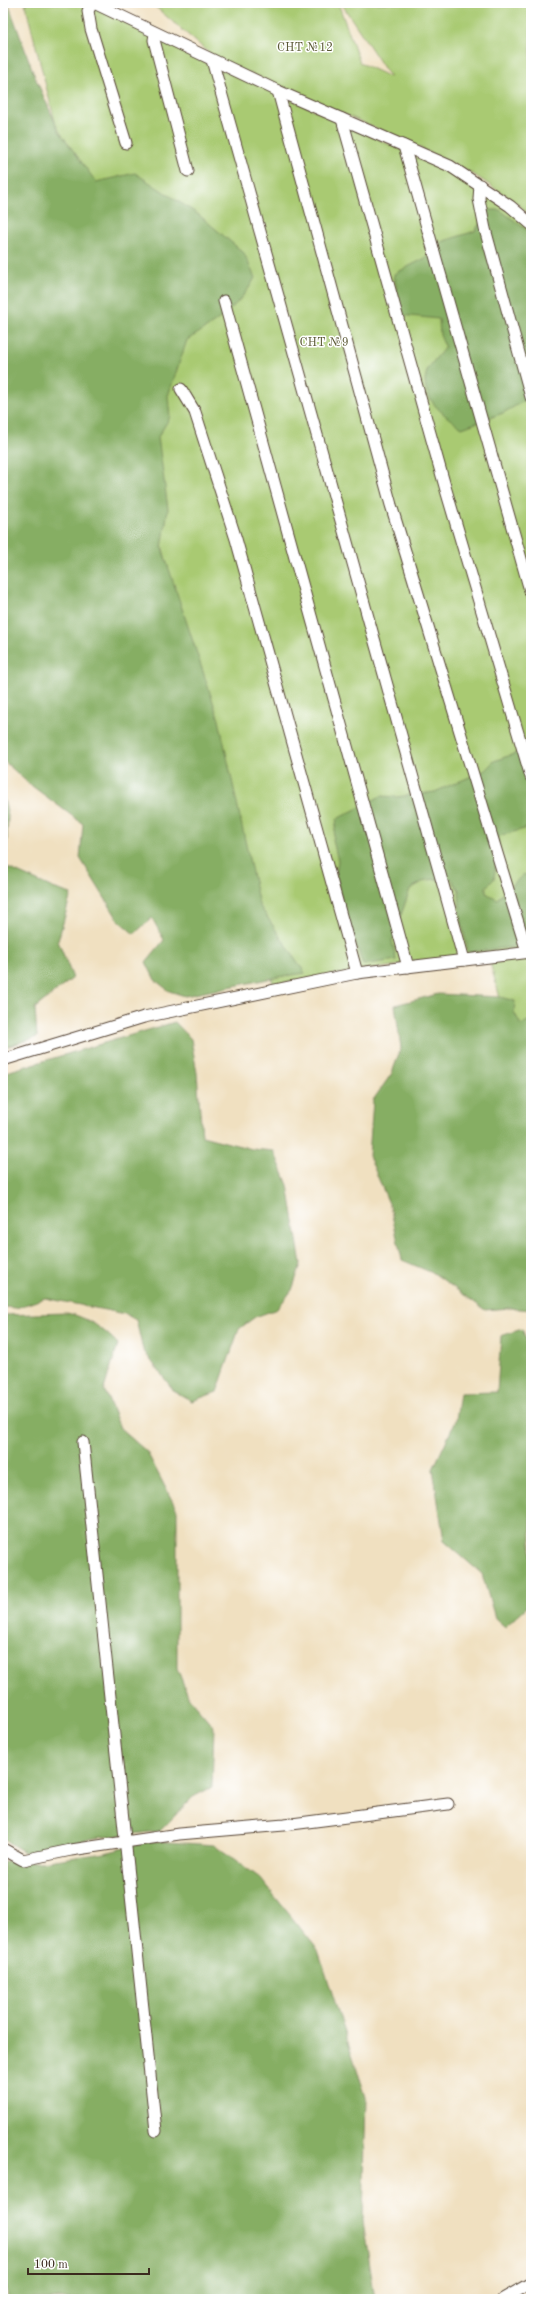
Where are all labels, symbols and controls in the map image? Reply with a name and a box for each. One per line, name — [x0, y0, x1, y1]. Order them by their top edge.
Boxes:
park label: СНТ №12 — [277, 42, 333, 54]
park label: СНТ №9 — [299, 337, 349, 349]
scale bar — [28, 2250, 149, 2276]
text: 100 m — [34, 2259, 68, 2271]

